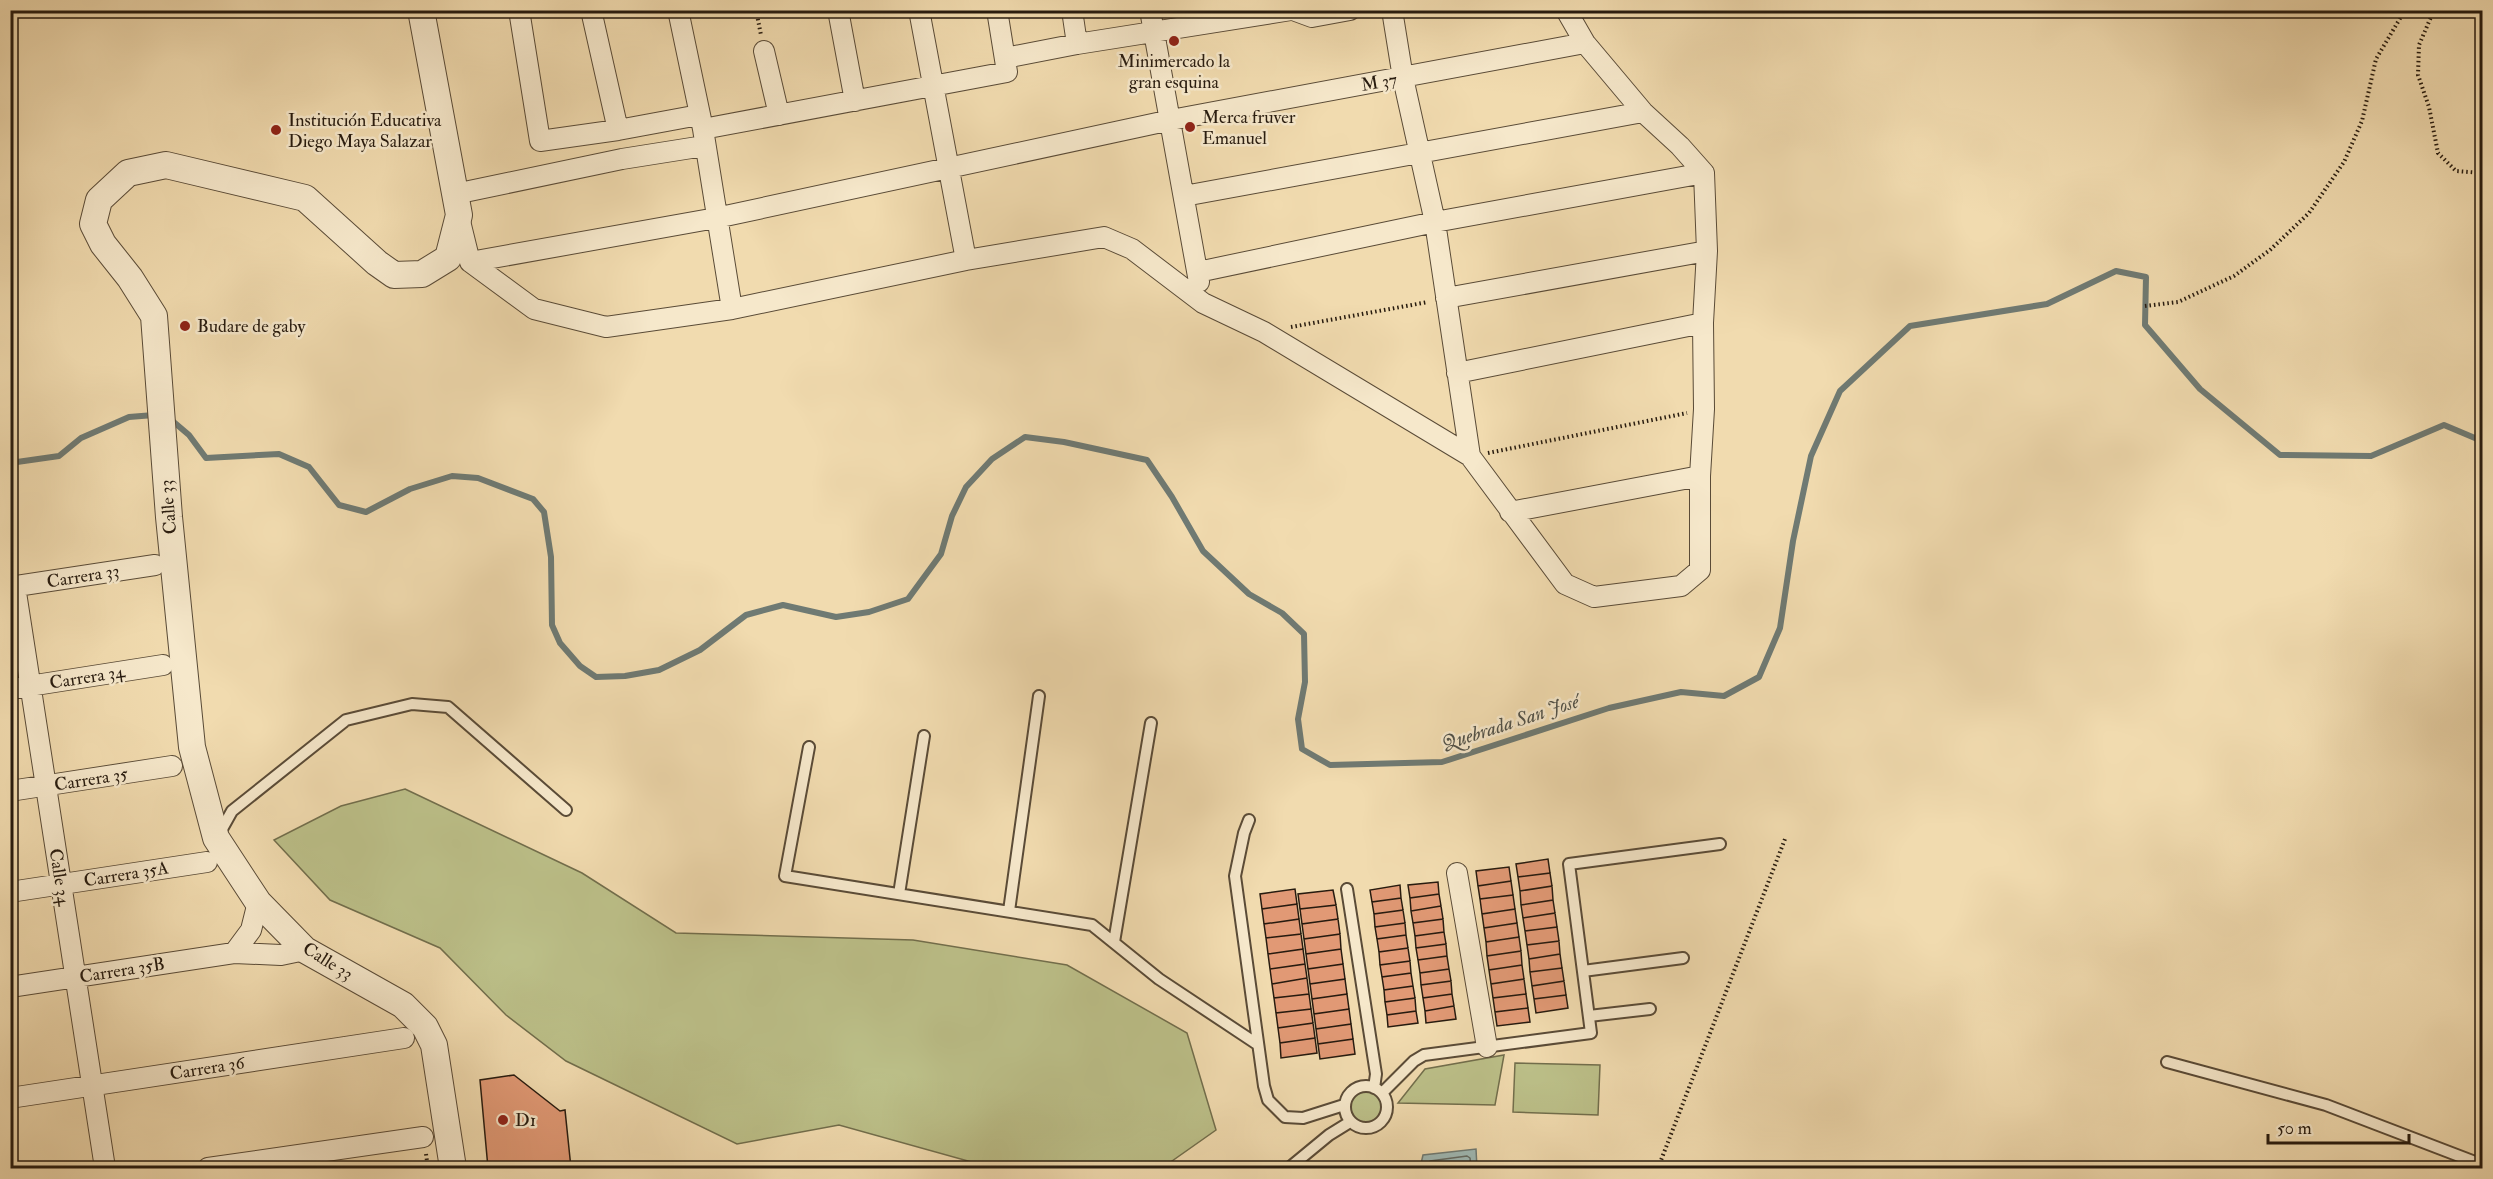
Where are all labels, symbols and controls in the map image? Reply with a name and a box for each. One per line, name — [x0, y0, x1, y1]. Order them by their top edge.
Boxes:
marker: Minimercado la gran esquina — [1167, 34, 1181, 48]
place label: Minimercado la gran esquina — [1118, 50, 1231, 94]
street label: M 37 — [1359, 68, 1399, 97]
place label: Merca fruver Emanuel — [1202, 106, 1296, 150]
place label: Institución Educativa Diego Maya Salazar — [288, 109, 442, 153]
marker: Merca fruver Emanuel — [1183, 120, 1197, 134]
marker: Institución Educativa Diego Maya Salazar — [269, 123, 283, 137]
place label: Budare de gaby — [197, 315, 307, 338]
marker: Budare de gaby — [178, 319, 192, 333]
street label: Calle 33 — [155, 479, 182, 535]
street label: Carrera 33 — [45, 559, 121, 594]
street label: Carrera 34 — [48, 660, 128, 695]
water label: Quebrada San José — [1438, 687, 1585, 757]
street label: Carrera 35 — [53, 762, 130, 797]
street label: Calle 34 — [44, 847, 76, 909]
street label: Carrera 35A — [82, 856, 171, 893]
street label: Calle 33 — [298, 937, 357, 986]
street label: Carrera 35B — [78, 952, 166, 989]
street label: Carrera 36 — [168, 1051, 247, 1086]
scale bar — [2268, 1107, 2409, 1145]
place label: D1 — [515, 1109, 536, 1132]
marker: D1 — [496, 1113, 510, 1127]
text: 50 m — [2277, 1117, 2312, 1140]

